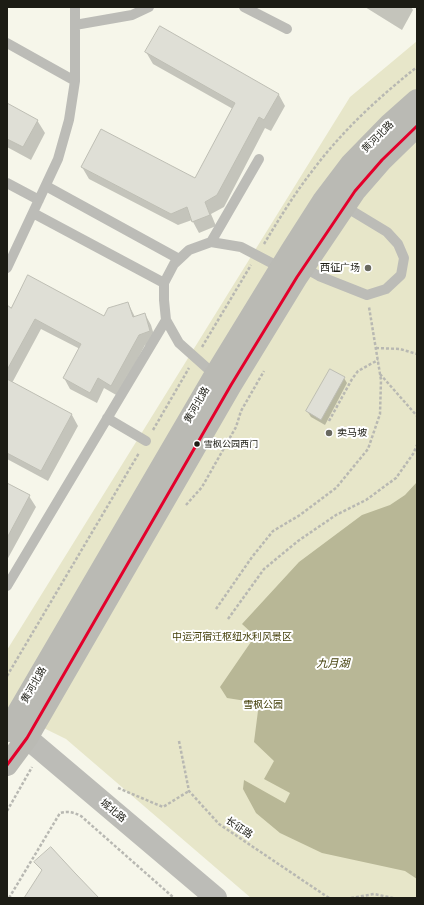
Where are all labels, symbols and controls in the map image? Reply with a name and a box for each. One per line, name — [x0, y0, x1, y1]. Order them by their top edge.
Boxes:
street label: 黄河北路 — [360, 119, 396, 155]
place label: 西征广场 — [320, 262, 360, 274]
marker: 西征广场 — [363, 263, 373, 273]
street label: 黄河北路 — [182, 385, 212, 425]
place label: 卖马坡 — [337, 427, 367, 439]
marker: 卖马坡 — [324, 428, 334, 438]
marker: 雪枫公园西门 — [192, 439, 202, 449]
place label: 雪枫公园西门 — [204, 439, 258, 449]
park label: 中运河宿迁枢纽水利风景区 — [172, 631, 292, 643]
water label: 九月湖 — [317, 657, 349, 671]
street label: 黄河北路 — [19, 665, 49, 705]
park label: 雪枫公园 — [243, 699, 283, 711]
street label: 城北路 — [98, 797, 128, 825]
street label: 长征路 — [223, 815, 255, 841]

